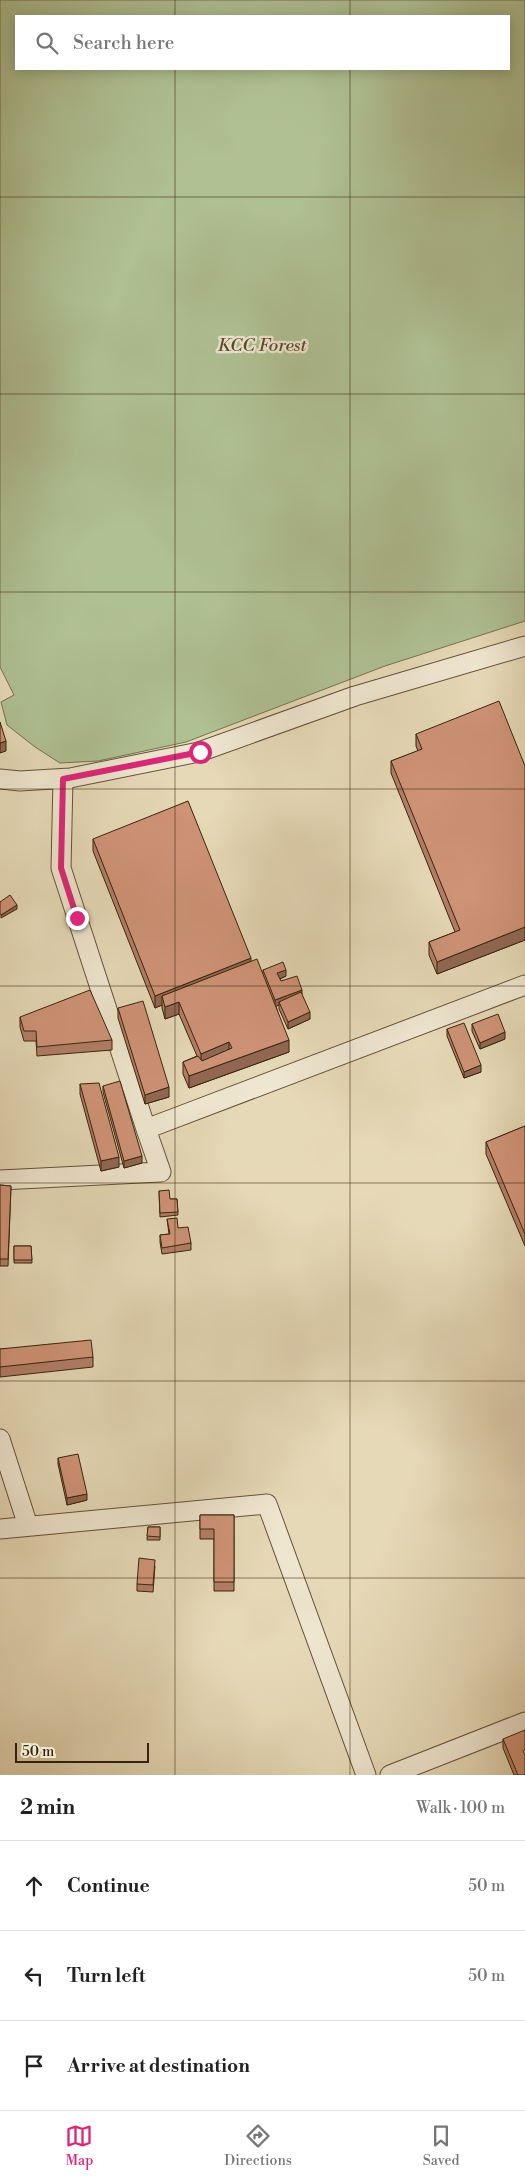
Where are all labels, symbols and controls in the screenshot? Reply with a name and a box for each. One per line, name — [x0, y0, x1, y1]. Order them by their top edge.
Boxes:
search box — [15, 15, 510, 70]
icon: search — [33, 29, 61, 57]
text: Search here — [73, 31, 174, 55]
park label: KCC Forest — [218, 334, 308, 357]
route start — [189, 741, 212, 764]
route end — [66, 907, 89, 930]
scale bar — [15, 1740, 149, 1763]
text: 50 m — [22, 1743, 54, 1761]
text: 2 min — [20, 1795, 75, 1821]
text: Walk · 100 m — [416, 1798, 505, 1818]
icon: ahead — [20, 1872, 48, 1900]
text: Continue — [67, 1874, 150, 1898]
text: 50 m — [468, 1876, 505, 1896]
icon: left — [20, 1962, 48, 1990]
text: Turn left — [67, 1964, 146, 1988]
text: 50 m — [468, 1966, 505, 1986]
icon: arrive — [20, 2052, 48, 2080]
text: Arrive at destination — [67, 2054, 250, 2078]
tab: Map — [65, 2122, 93, 2170]
tab: Directions — [224, 2122, 292, 2170]
tab: Saved — [423, 2122, 460, 2170]

